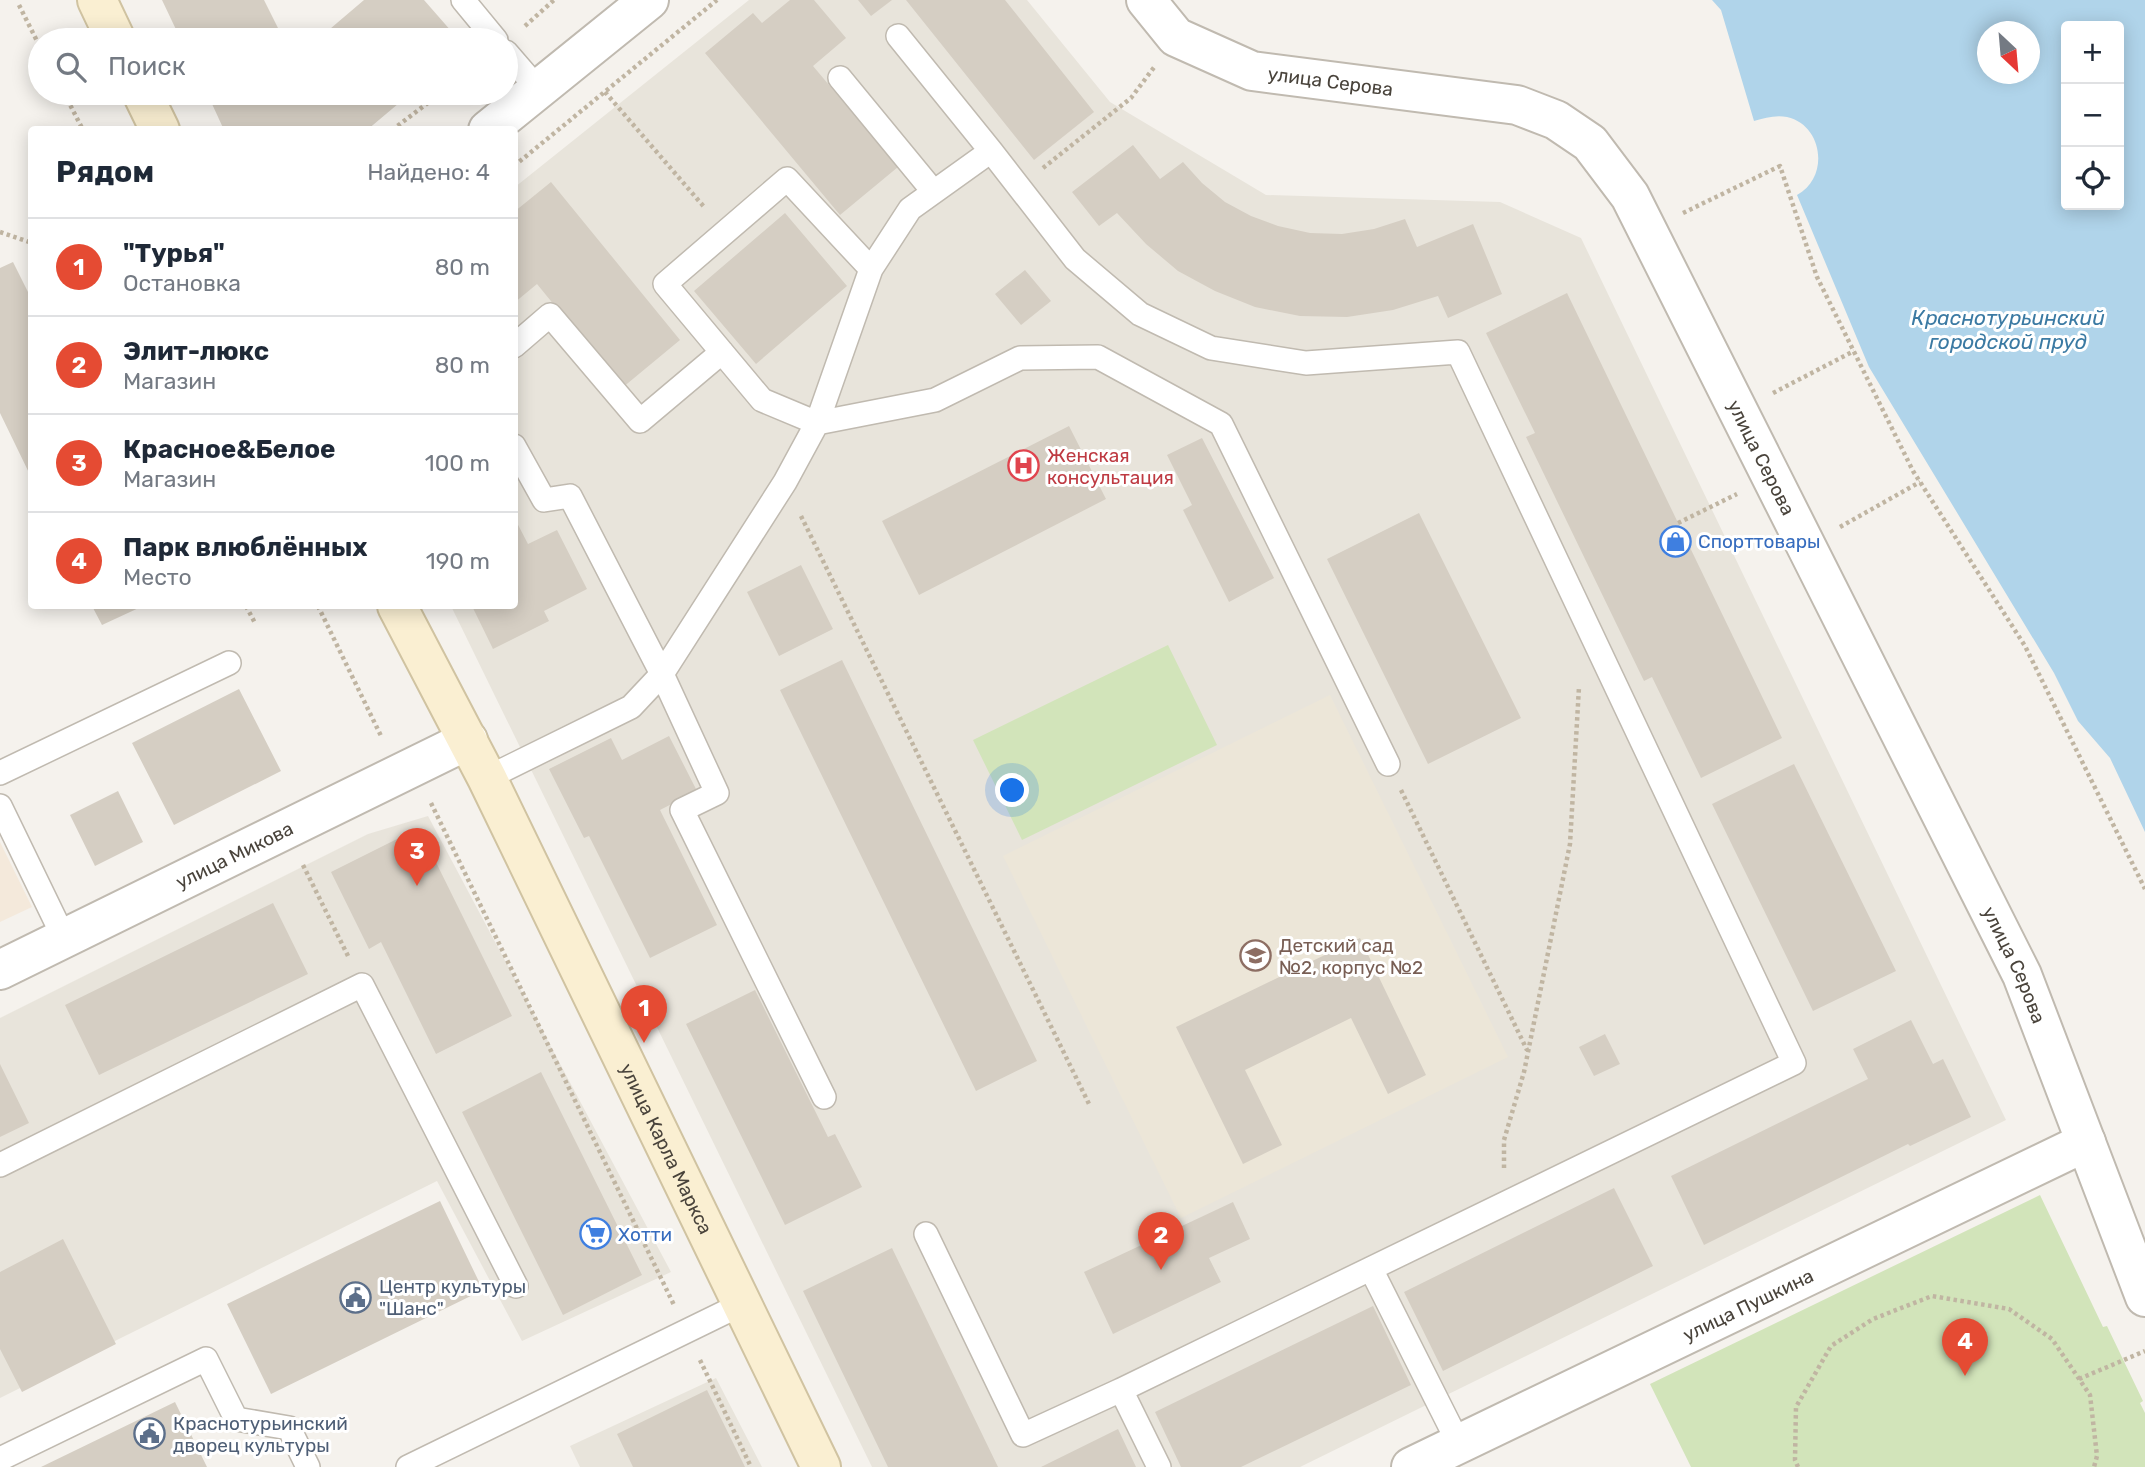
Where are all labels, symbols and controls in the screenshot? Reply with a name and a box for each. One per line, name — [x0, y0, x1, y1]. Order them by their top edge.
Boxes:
north arrow — [1977, 21, 2040, 84]
map controls — [2061, 21, 2124, 210]
button: + — [2061, 21, 2124, 84]
search box — [28, 28, 518, 105]
icon: search — [52, 48, 90, 86]
text: Поиск — [108, 51, 186, 82]
street label: улица Серова — [1266, 62, 1394, 100]
button: − — [2061, 84, 2124, 147]
button: locate — [2061, 147, 2124, 210]
text: Рядом — [56, 154, 154, 190]
text: Найдено: 4 — [367, 158, 490, 186]
text: "Турья" — [123, 238, 225, 269]
text: 1 — [73, 253, 85, 281]
text: 80 m — [435, 253, 490, 281]
text: Остановка — [123, 269, 241, 297]
water label: Краснотурьинский городской пруд — [1911, 305, 2105, 354]
text: Элит-люкс — [123, 336, 269, 367]
text: 2 — [72, 351, 86, 379]
text: 80 m — [435, 351, 490, 379]
text: Магазин — [123, 367, 216, 395]
street label: улица Серова — [1723, 396, 1800, 519]
text: Красное&Белое — [123, 434, 336, 465]
place label: Женская консультация — [1047, 444, 1174, 489]
text: 3 — [71, 449, 87, 477]
text: 100 m — [425, 449, 490, 477]
hospital icon: Женская консультация — [1007, 449, 1041, 483]
text: Магазин — [123, 465, 216, 493]
shop icon: Спорттовары — [1658, 524, 1692, 558]
place label: Спорттовары — [1698, 530, 1820, 553]
text: Парк влюблённых — [123, 532, 368, 563]
text: 4 — [71, 547, 87, 575]
text: 190 m — [426, 547, 490, 575]
text: Место — [123, 563, 192, 591]
your location — [995, 773, 1029, 807]
street label: улица Микова — [172, 816, 297, 893]
pin: 3 — [394, 828, 440, 886]
street label: улица Серова — [1978, 902, 2051, 1026]
place label: Детский сад №2, корпус №2 — [1279, 934, 1423, 979]
school or university icon: Детский сад №2, корпус №2 — [1239, 939, 1273, 973]
pin: 1 — [621, 985, 667, 1043]
street label: улица Карла Маркса — [616, 1059, 718, 1238]
pin: 2 — [1138, 1212, 1184, 1270]
supermarket icon: Хотти — [578, 1217, 612, 1251]
place label: Хотти — [618, 1223, 672, 1246]
street label: улица Пушкина — [1679, 1264, 1817, 1346]
place label: Центр культуры "Шанс" — [379, 1275, 526, 1320]
public building icon: Центр культуры "Шанс" — [339, 1280, 373, 1314]
pin: 4 — [1942, 1318, 1988, 1376]
place label: Краснотурьинский дворец культуры — [173, 1412, 348, 1457]
public building icon: Краснотурьинский дворец культуры — [133, 1417, 167, 1451]

